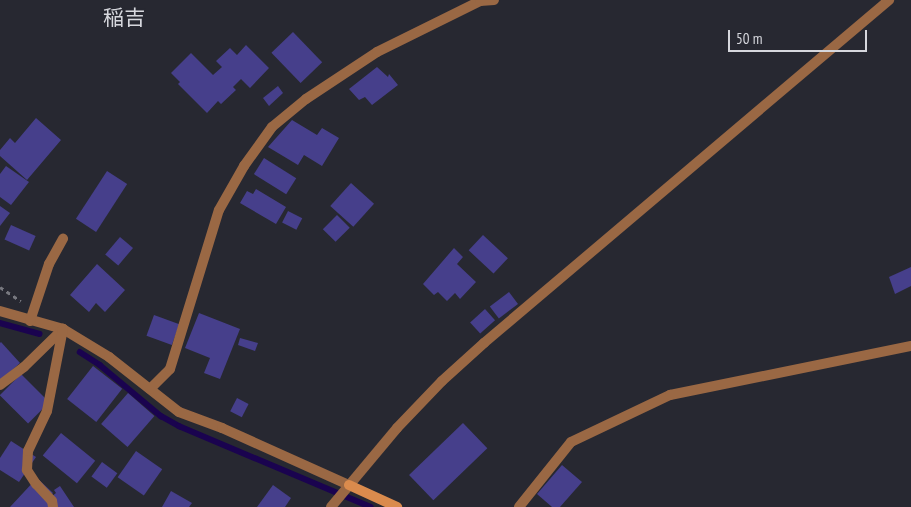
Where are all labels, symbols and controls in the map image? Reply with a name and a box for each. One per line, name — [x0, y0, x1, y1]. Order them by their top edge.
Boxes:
district label: 稲吉 — [103, 5, 145, 31]
scale bar — [731, 20, 870, 52]
text: 50 m — [736, 29, 762, 48]

